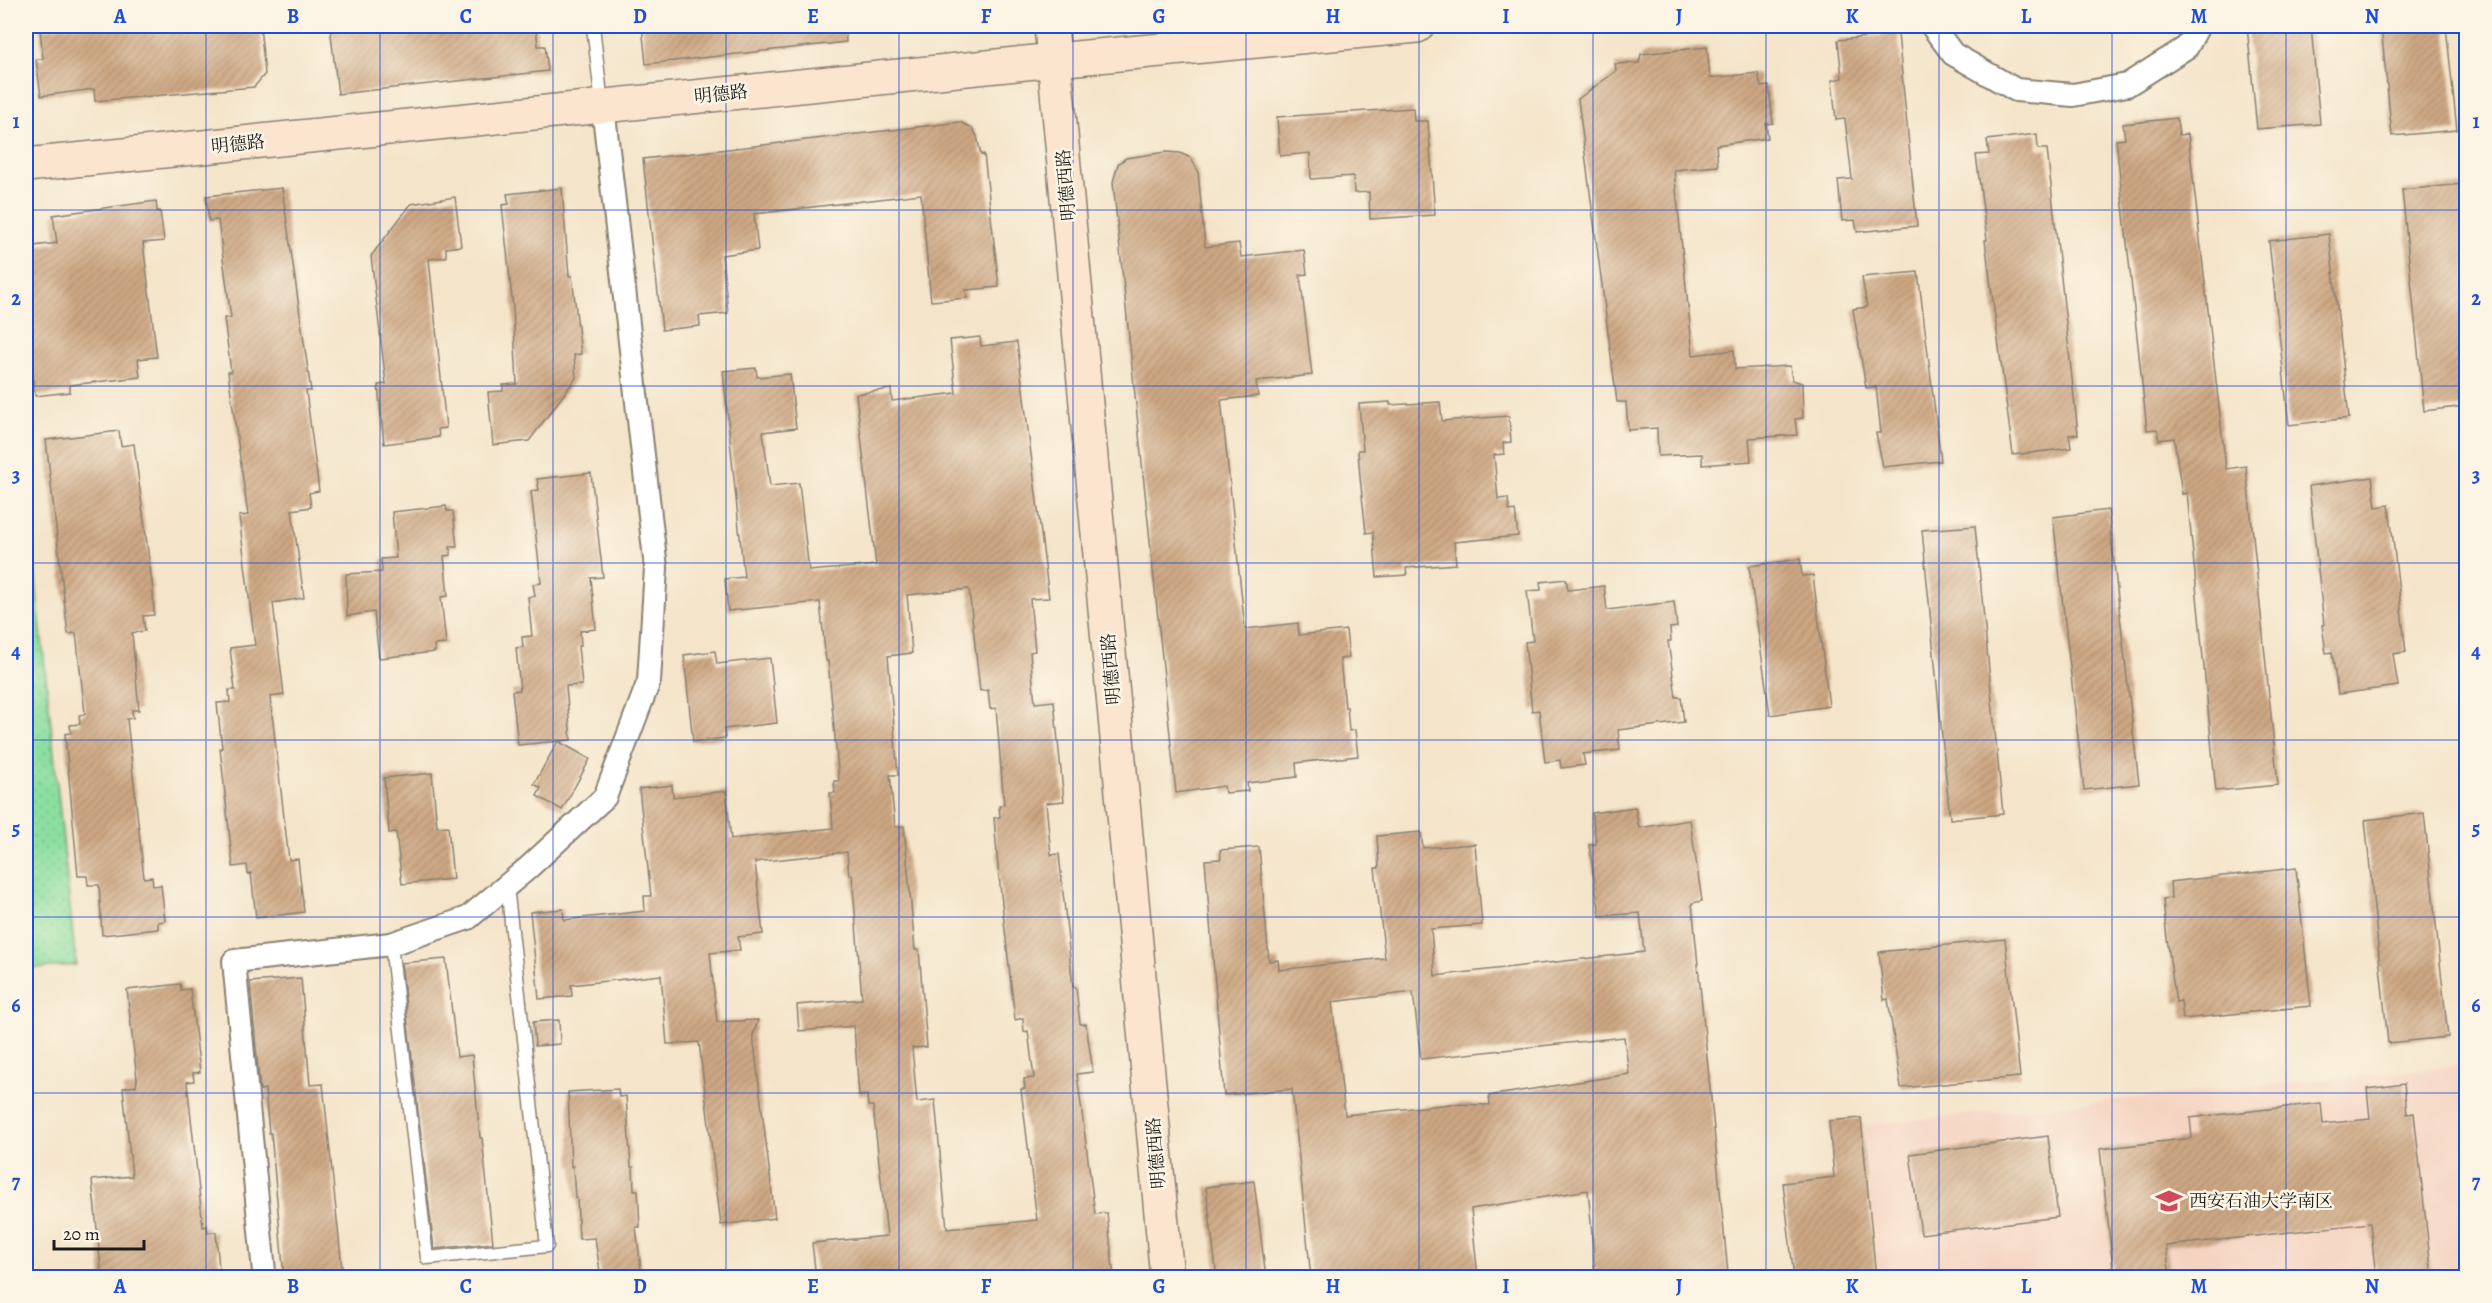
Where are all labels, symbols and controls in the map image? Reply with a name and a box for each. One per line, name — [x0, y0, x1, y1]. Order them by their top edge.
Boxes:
text: A — [113, 3, 127, 30]
text: B — [287, 3, 299, 30]
text: C — [460, 3, 472, 30]
text: D — [633, 3, 647, 30]
text: E — [807, 3, 819, 30]
text: F — [981, 3, 992, 30]
text: G — [1152, 3, 1166, 30]
text: H — [1326, 3, 1341, 30]
text: I — [1502, 3, 1510, 30]
text: J — [1676, 3, 1683, 30]
text: K — [1845, 3, 1859, 30]
text: L — [2021, 3, 2032, 30]
text: M — [2191, 3, 2208, 30]
text: N — [2365, 3, 2380, 30]
street label: 明德路 — [693, 79, 749, 109]
text: 1 — [12, 108, 20, 135]
text: 1 — [2472, 108, 2480, 135]
street label: 明德路 — [210, 129, 266, 159]
street label: 明德西路 — [1051, 148, 1081, 222]
text: 2 — [11, 285, 21, 312]
text: 2 — [2471, 285, 2481, 312]
text: 3 — [12, 462, 20, 489]
text: 3 — [2472, 462, 2480, 489]
street label: 明德西路 — [1096, 632, 1126, 706]
text: 4 — [11, 638, 21, 665]
text: 4 — [2471, 638, 2481, 665]
text: 5 — [12, 815, 20, 842]
text: 5 — [2472, 815, 2480, 842]
text: 6 — [11, 992, 21, 1019]
text: 6 — [2471, 992, 2481, 1019]
street label: 明德西路 — [1141, 1116, 1171, 1190]
text: 7 — [12, 1168, 21, 1195]
text: 7 — [2472, 1168, 2481, 1195]
school or university icon: 西安石油大学南区 — [2154, 1186, 2184, 1216]
place label: 西安石油大学南区 — [2189, 1189, 2333, 1213]
scale bar — [54, 1213, 144, 1251]
text: 20 m — [63, 1222, 100, 1246]
text: A — [113, 1273, 127, 1300]
text: B — [287, 1273, 299, 1300]
text: C — [460, 1273, 472, 1300]
text: D — [633, 1273, 647, 1300]
text: E — [807, 1273, 819, 1300]
text: F — [981, 1273, 992, 1300]
text: G — [1152, 1273, 1166, 1300]
text: H — [1326, 1273, 1341, 1300]
text: I — [1502, 1273, 1510, 1300]
text: J — [1676, 1273, 1683, 1300]
text: K — [1845, 1273, 1859, 1300]
text: L — [2021, 1273, 2032, 1300]
text: M — [2191, 1273, 2208, 1300]
text: N — [2365, 1273, 2380, 1300]

